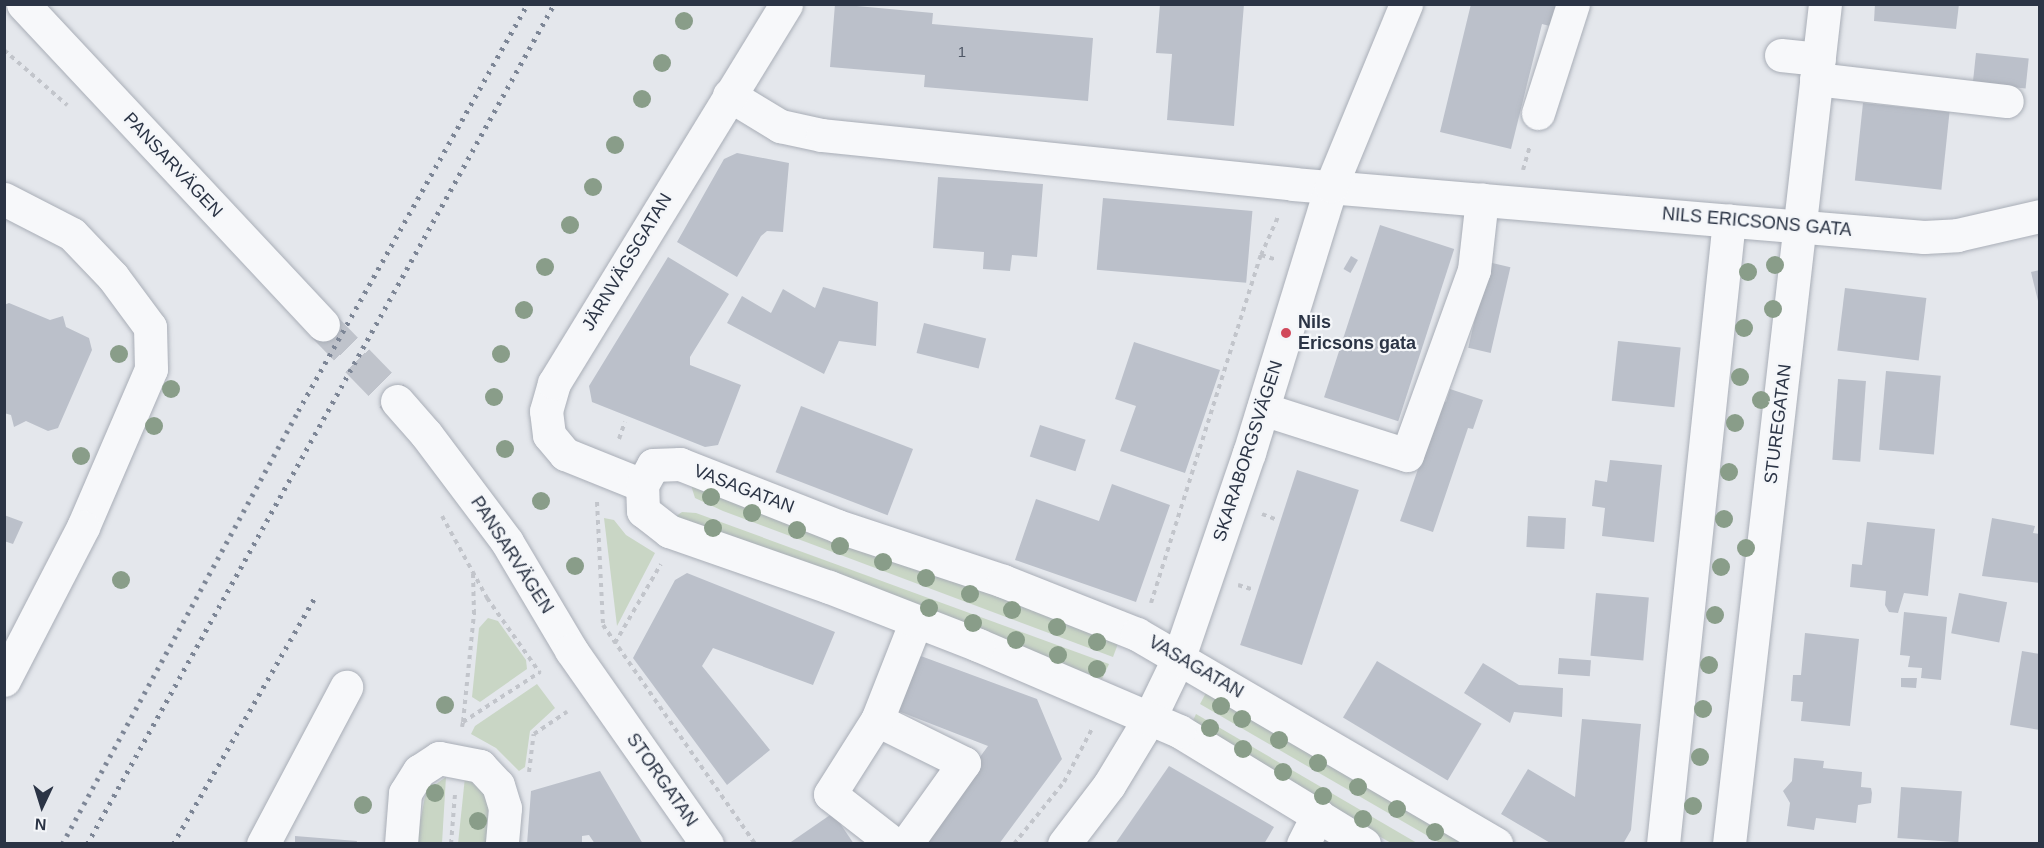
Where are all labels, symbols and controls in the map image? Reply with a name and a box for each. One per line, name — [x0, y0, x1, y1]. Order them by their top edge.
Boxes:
house number: 1 — [958, 43, 966, 61]
street label: PANSARVÄGEN — [119, 108, 227, 222]
street label: JÄRNVÄGSGATAN — [577, 189, 677, 335]
street label: NILS ERICSONS GATA — [1661, 203, 1853, 241]
place label: Nils Ericsons gata — [1298, 312, 1416, 354]
marker: Nils Ericsons gata — [1279, 326, 1293, 340]
street label: SKARABORGSVÄGEN — [1209, 358, 1287, 544]
street label: STUREGATAN — [1760, 363, 1796, 485]
street label: VASAGATAN — [691, 460, 797, 518]
street label: PANSARVÄGEN — [466, 492, 558, 618]
street label: VASAGATAN — [1145, 631, 1247, 703]
street label: STORGATAN — [622, 729, 702, 831]
north arrow — [12, 776, 72, 836]
text: N — [34, 816, 47, 833]

